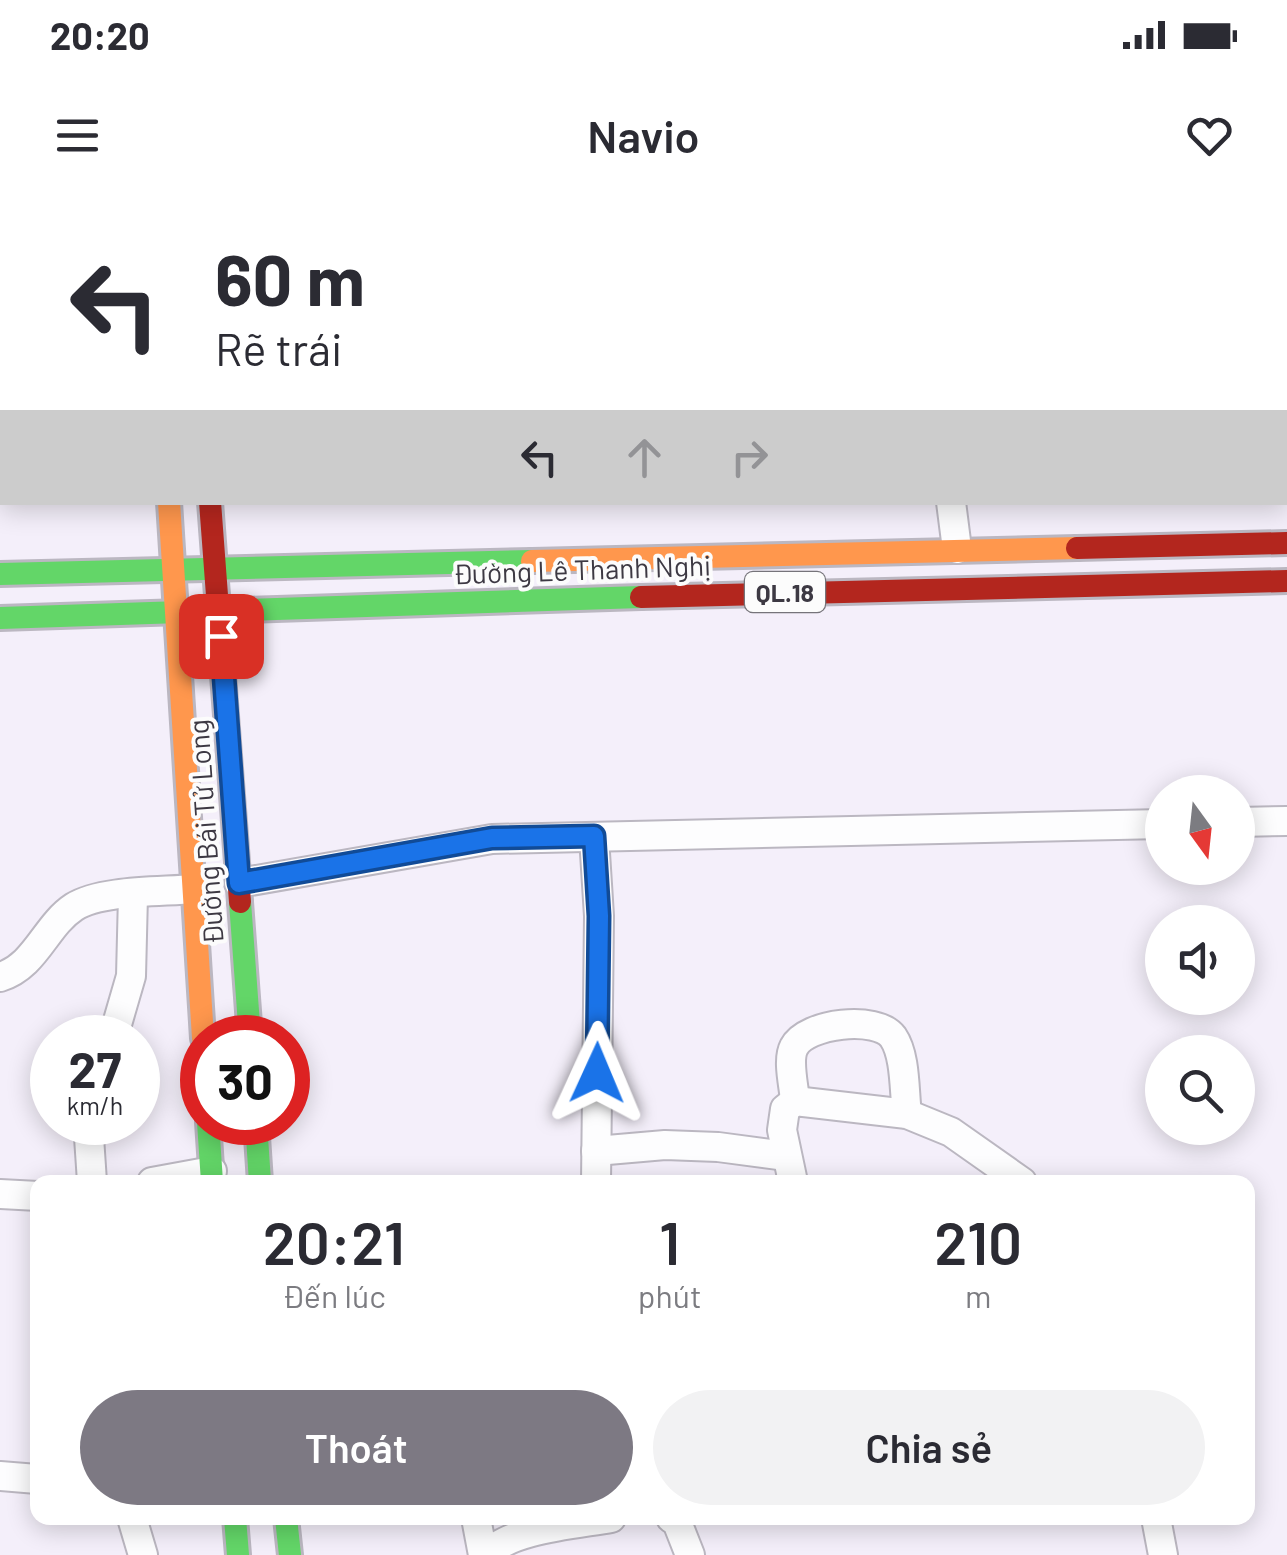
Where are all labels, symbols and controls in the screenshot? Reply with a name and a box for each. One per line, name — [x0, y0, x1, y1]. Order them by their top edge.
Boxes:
text: 20:20 — [50, 12, 150, 58]
icon: menu — [50, 108, 105, 163]
text: Navio — [587, 108, 700, 162]
icon: heart — [1182, 108, 1237, 163]
text: 60 m — [215, 236, 365, 320]
icon: left — [50, 240, 180, 370]
text: Rẽ trái — [215, 321, 343, 375]
icon: left — [512, 430, 567, 485]
icon: ahead — [617, 430, 672, 485]
icon: right — [722, 430, 777, 485]
street label: Đường Lê Thanh Nghị — [452, 548, 712, 590]
road number: QL.18 — [745, 572, 825, 612]
pin — [179, 594, 264, 679]
icon: arrive — [194, 609, 249, 664]
street label: Đường Bái Tử Long — [180, 718, 230, 946]
north arrow — [1145, 775, 1255, 885]
map controls — [1145, 775, 1255, 1145]
button: sound — [1145, 905, 1255, 1015]
speed limit sign: 30 — [180, 1015, 310, 1145]
position arrow — [545, 1021, 649, 1125]
button: search — [1145, 1035, 1255, 1145]
text: 27 — [69, 1038, 121, 1098]
text: km/h — [67, 1090, 123, 1120]
text: 20:21 — [263, 1205, 405, 1277]
text: 1 — [659, 1205, 680, 1277]
text: 210 — [934, 1205, 1022, 1277]
text: Đến lúc — [282, 1276, 386, 1314]
text: phút — [638, 1276, 702, 1314]
text: m — [965, 1276, 991, 1314]
button: Thoát — [80, 1390, 633, 1505]
button: Chia sẻ — [653, 1390, 1205, 1505]

